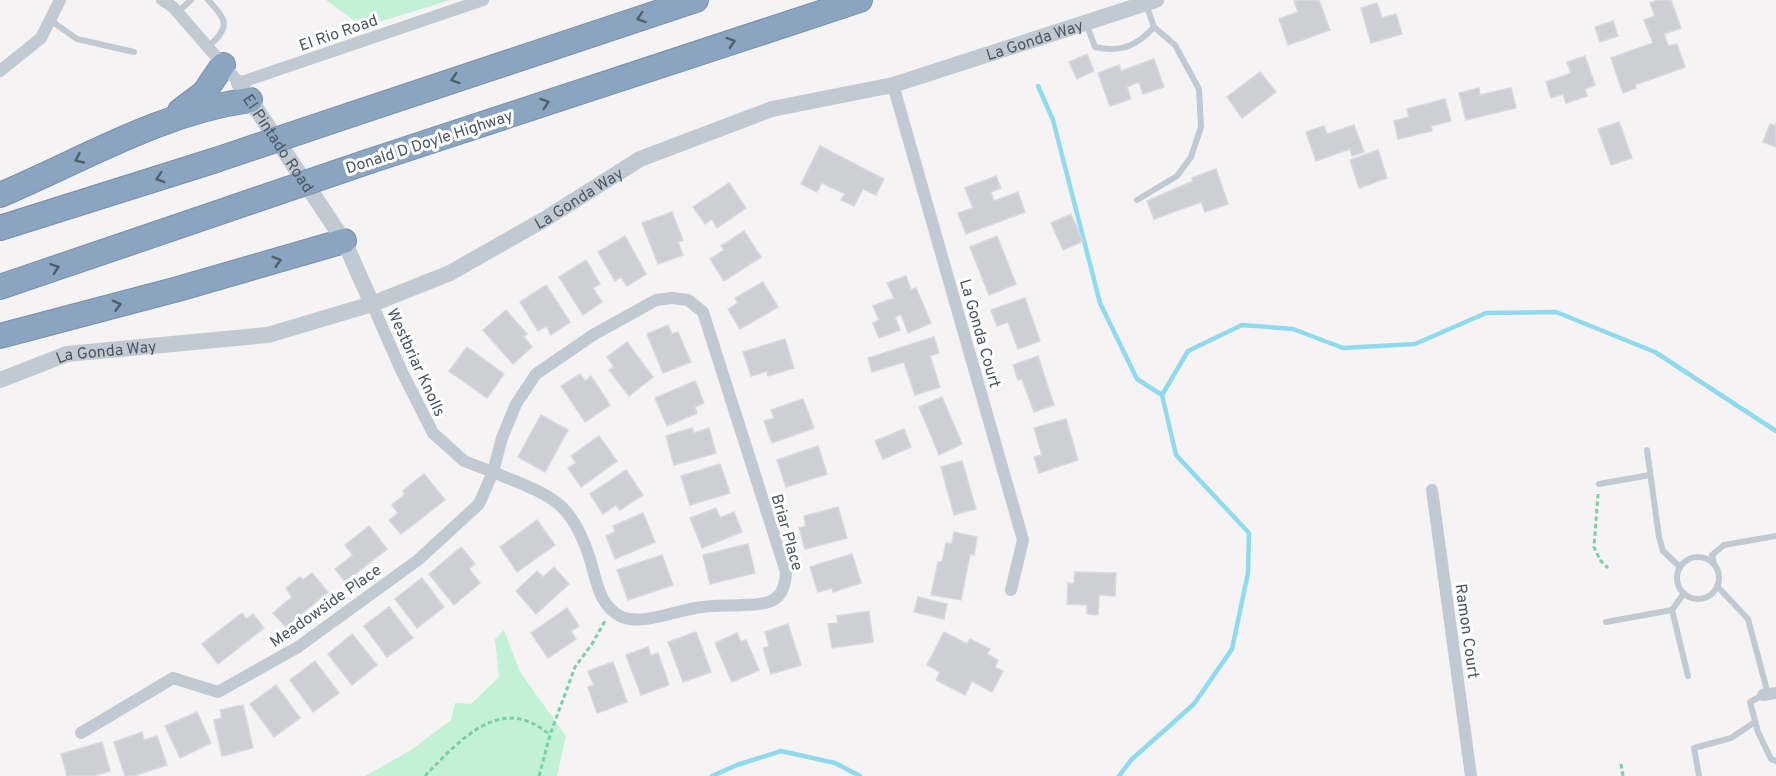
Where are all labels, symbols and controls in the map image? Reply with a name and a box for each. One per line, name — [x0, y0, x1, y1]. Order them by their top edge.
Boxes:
street label: El Rio Road — [297, 11, 381, 57]
one-way arrow — [636, 11, 646, 24]
street label: La Gonda Way — [984, 16, 1086, 66]
one-way arrow — [725, 37, 736, 49]
one-way arrow — [450, 72, 461, 85]
street label: El Pintado Road — [237, 91, 317, 197]
one-way arrow — [539, 97, 550, 110]
street label: Donald D Doyle Highway — [344, 106, 516, 179]
one-way arrow — [75, 152, 86, 164]
street label: La Gonda Way — [531, 164, 628, 235]
one-way arrow — [155, 170, 166, 183]
one-way arrow — [271, 256, 282, 268]
one-way arrow — [49, 263, 60, 275]
street label: La Gonda Court — [954, 277, 1004, 390]
one-way arrow — [112, 300, 122, 313]
street label: Westbriar Knolls — [381, 306, 449, 420]
street label: La Gonda Way — [53, 338, 157, 369]
street label: Briar Place — [766, 492, 807, 573]
street label: Meadowside Place — [266, 561, 386, 653]
street label: Ramon Court — [1449, 583, 1483, 680]

